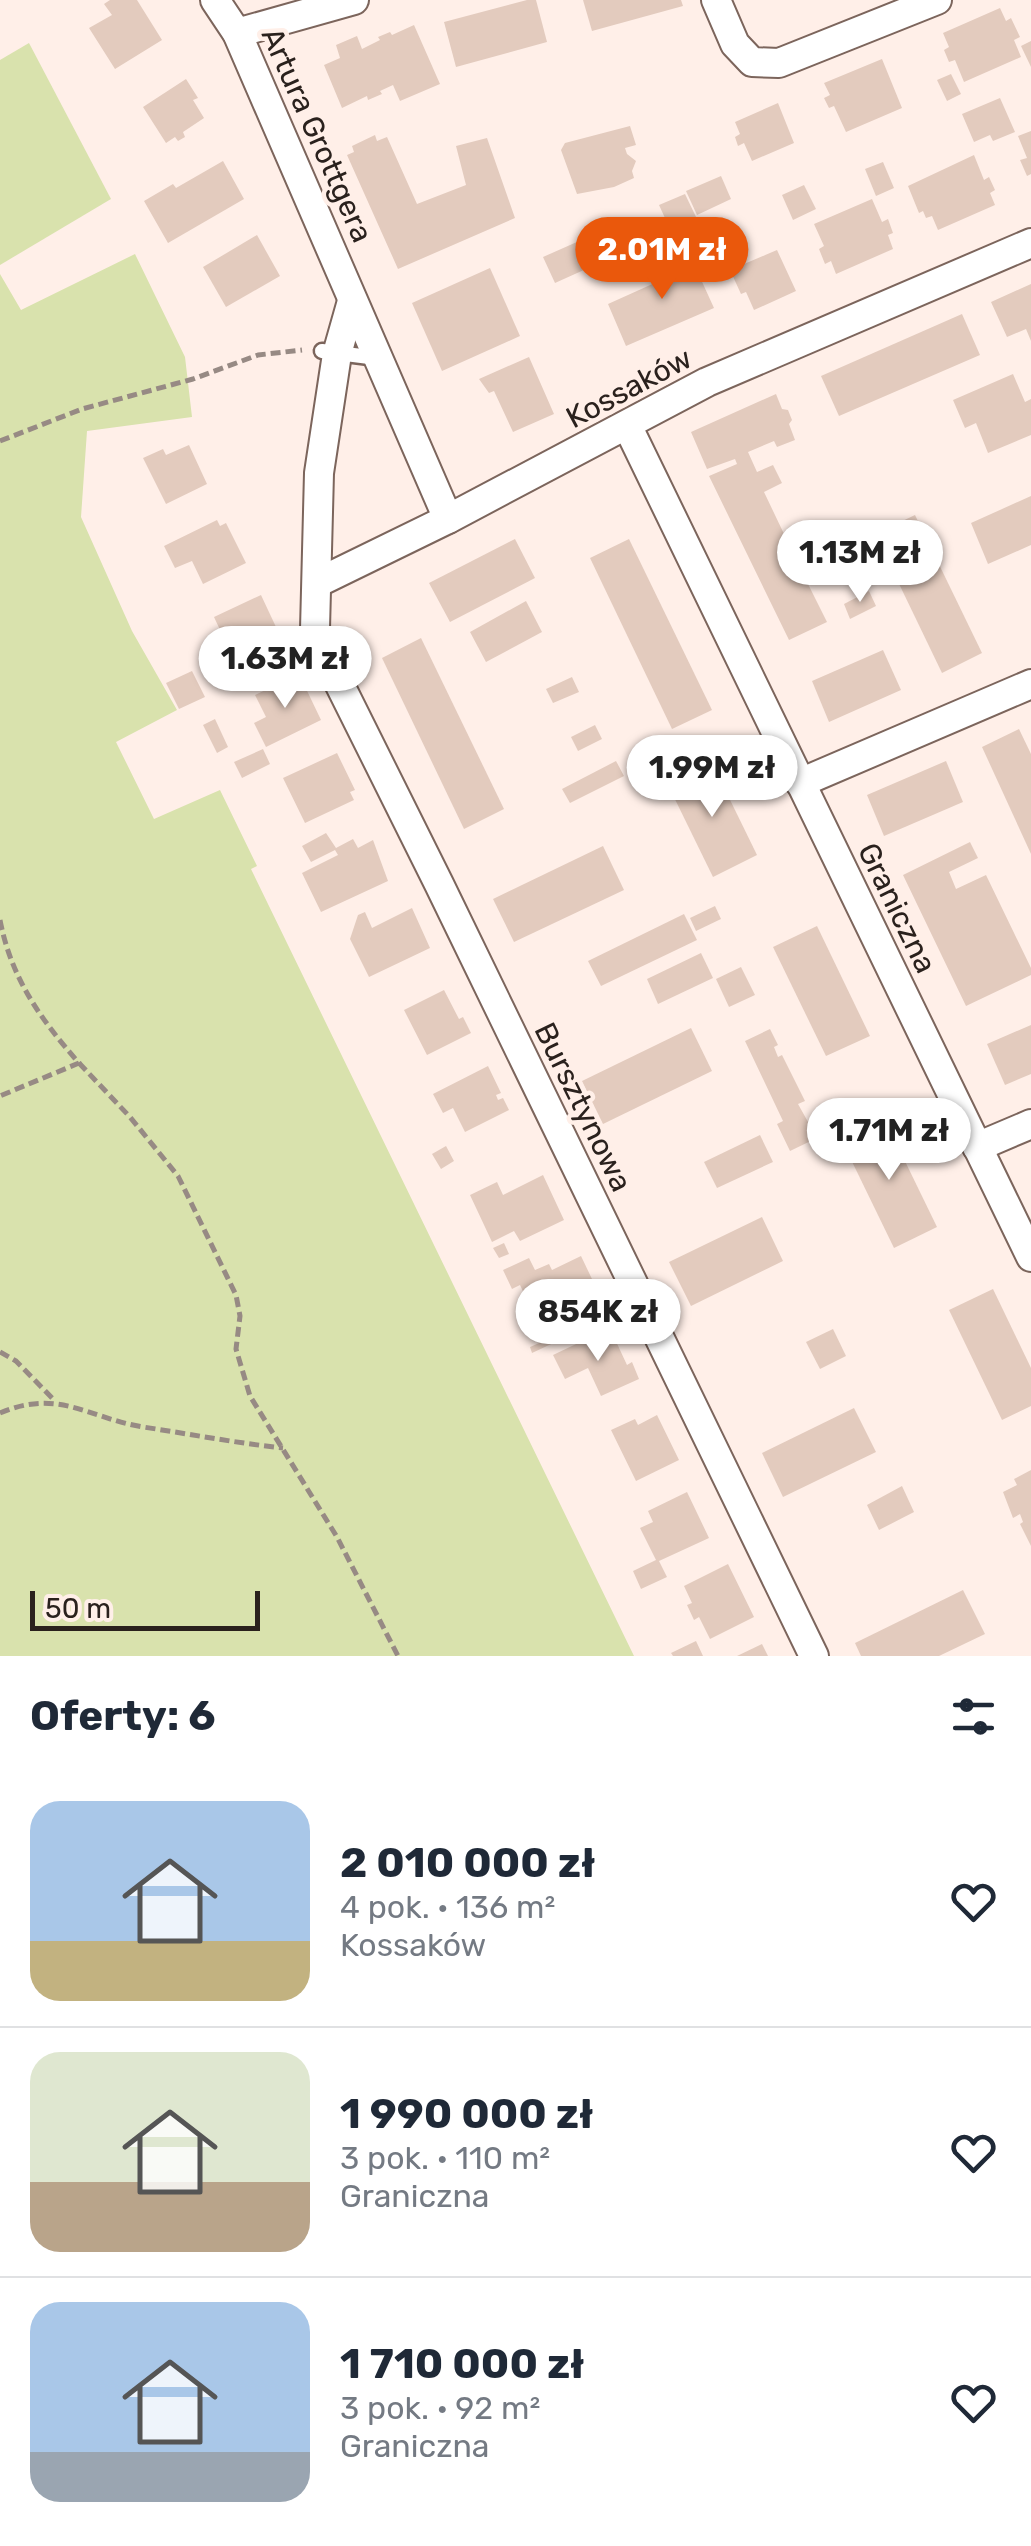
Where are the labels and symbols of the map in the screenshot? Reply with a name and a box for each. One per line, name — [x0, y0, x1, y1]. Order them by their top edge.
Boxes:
street label: Artura Grottgera — [254, 22, 380, 248]
pin: 2.01M zł — [559, 217, 765, 302]
street label: Kossaków — [560, 340, 698, 436]
pin: 1.13M zł — [757, 520, 963, 605]
pin: 1.63M zł — [182, 626, 388, 711]
pin: 1.99M zł — [609, 735, 815, 820]
street label: Graniczna — [850, 837, 944, 979]
street label: Bursztynowa — [527, 1017, 639, 1197]
pin: 1.71M zł — [786, 1098, 992, 1183]
pin: 854K zł — [506, 1279, 690, 1364]
scale bar — [30, 1586, 260, 1630]

